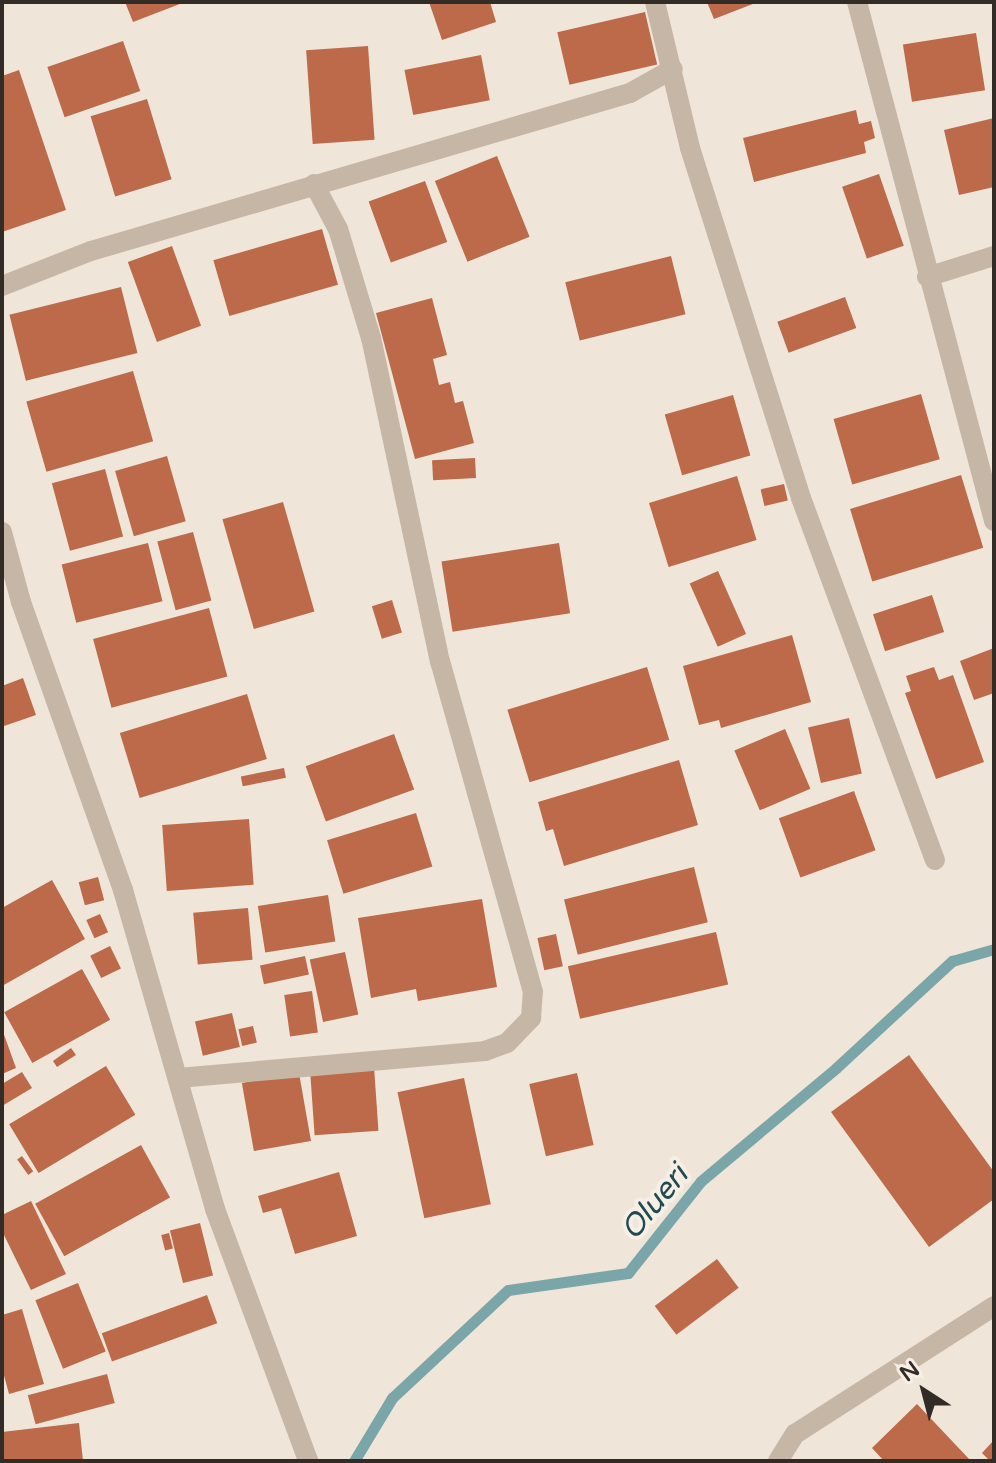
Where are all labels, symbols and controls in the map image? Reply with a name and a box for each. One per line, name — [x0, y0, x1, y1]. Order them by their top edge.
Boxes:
water label: Olueri — [614, 1159, 696, 1247]
north arrow — [884, 1351, 964, 1431]
text: N — [895, 1356, 925, 1387]

